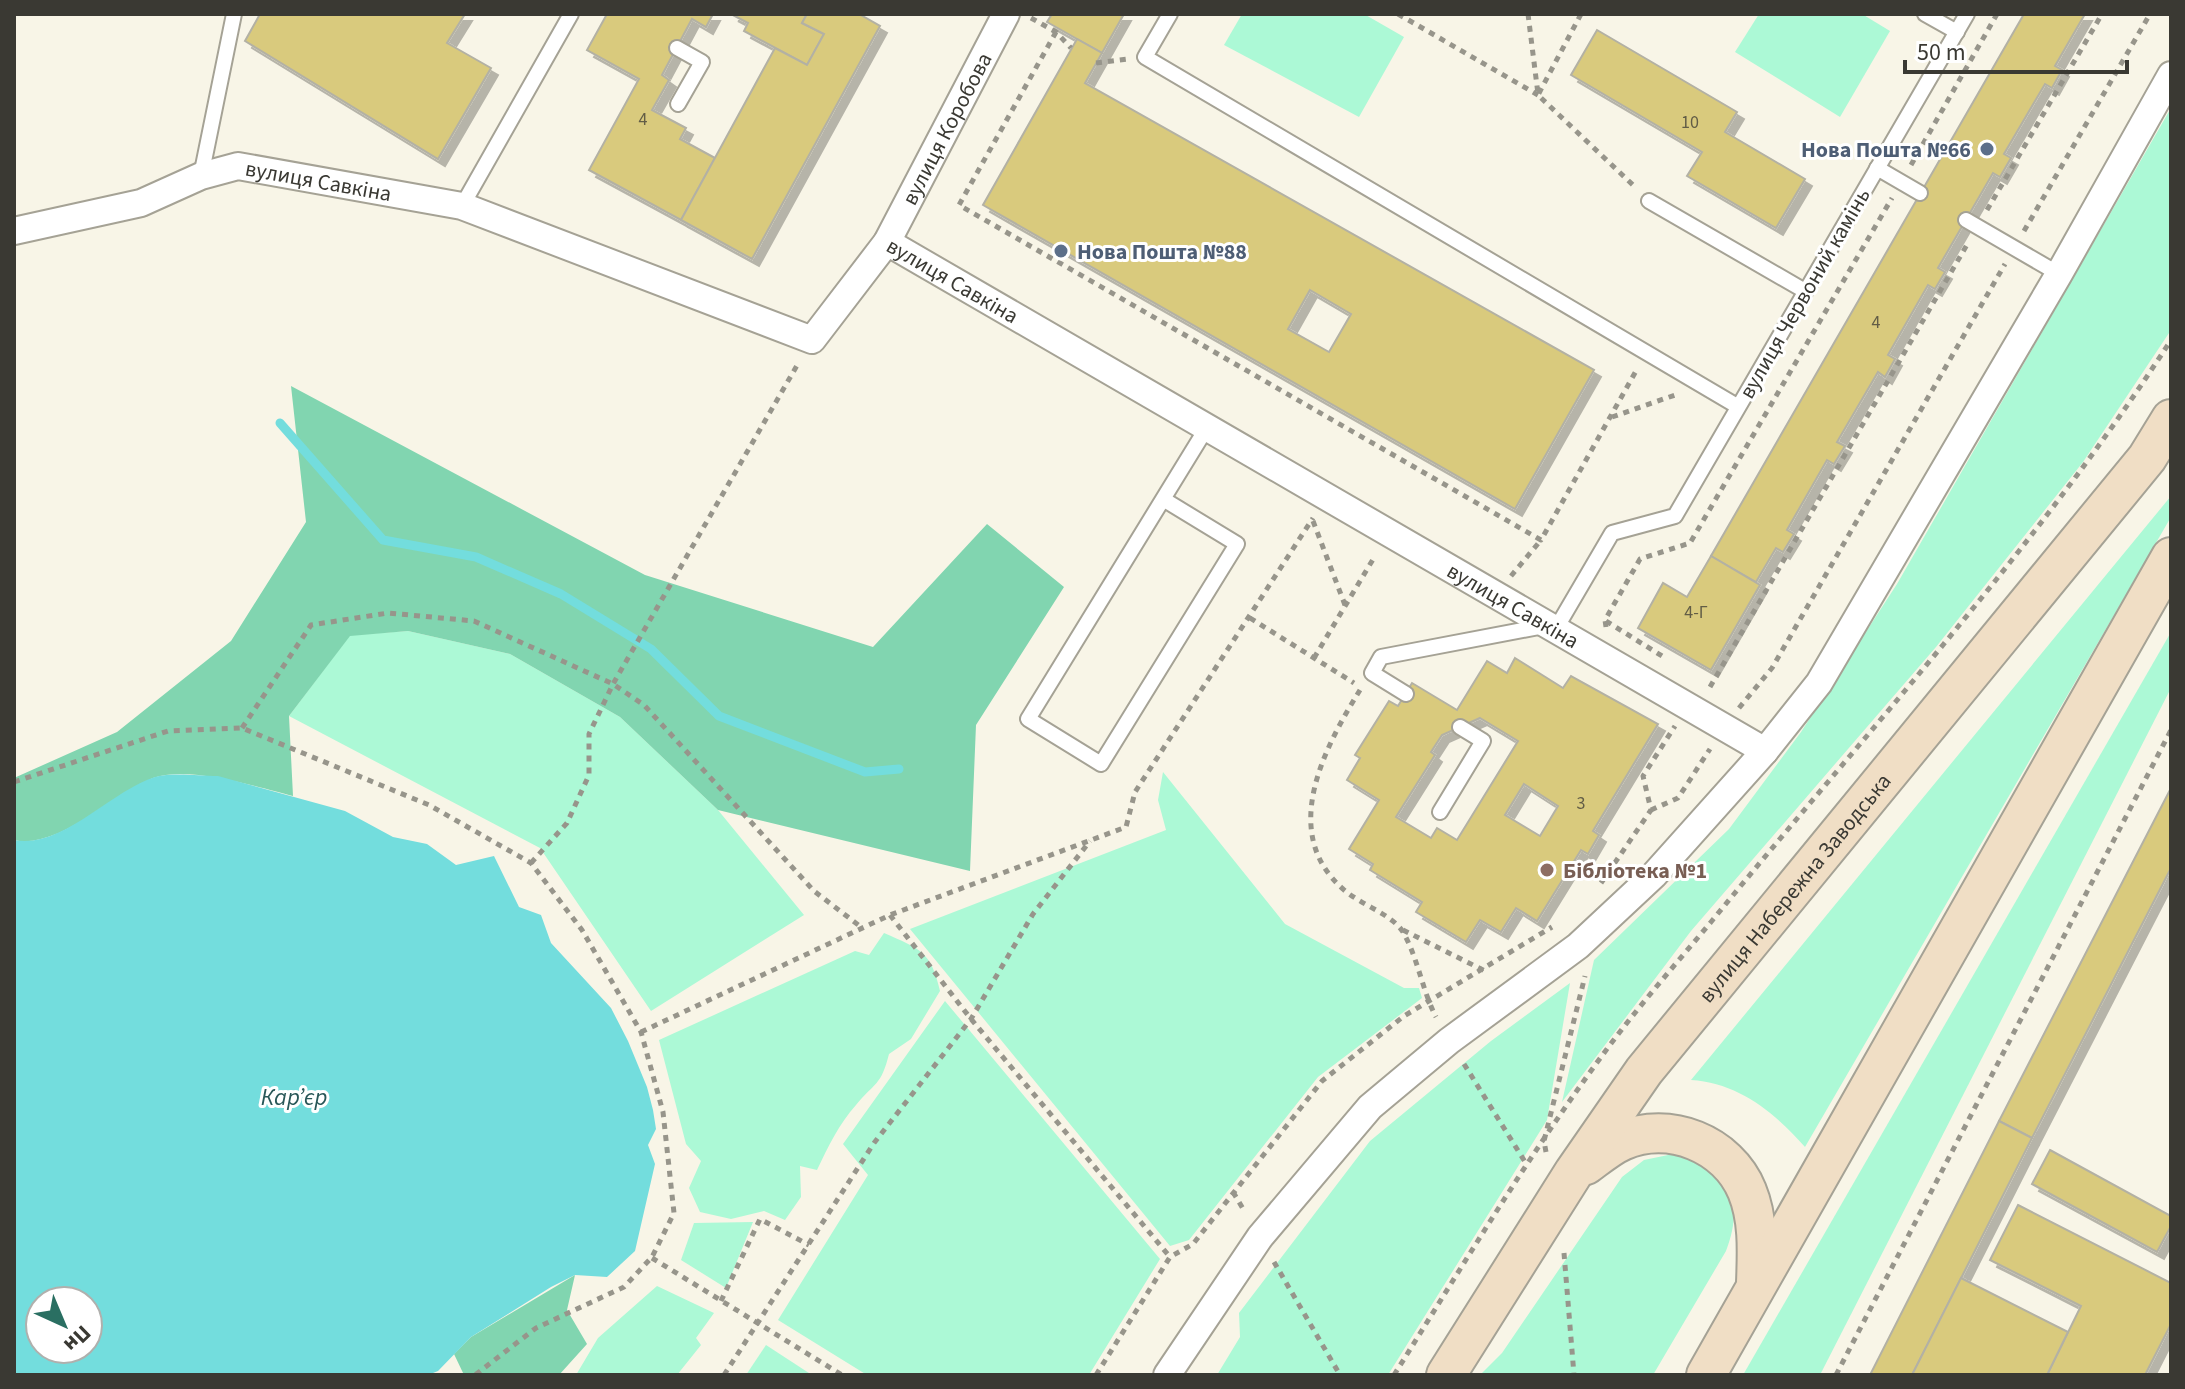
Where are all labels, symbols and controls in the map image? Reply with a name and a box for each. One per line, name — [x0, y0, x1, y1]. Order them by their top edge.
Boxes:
scale bar — [1905, 24, 2127, 74]
text: 50 m — [1917, 35, 1966, 70]
street label: вулиця Коробова — [894, 47, 1000, 211]
house number: 4 — [639, 107, 648, 132]
house number: 10 — [1681, 110, 1699, 135]
place label: Нова Пошта №66 — [1801, 134, 1971, 166]
marker: Нова Пошта №66 — [1978, 140, 1996, 158]
street label: вулиця Савкіна — [243, 153, 394, 210]
street label: вулиця Червоний камінь — [1731, 182, 1878, 405]
street label: вулиця Савкіна — [880, 230, 1024, 332]
place label: Нова Пошта №88 — [1077, 236, 1247, 268]
marker: Нова Пошта №88 — [1052, 242, 1070, 260]
house number: 4 — [1872, 310, 1881, 335]
street label: вулиця Савкіна — [1441, 555, 1585, 657]
house number: 4-Г — [1684, 600, 1708, 625]
street label: вулиця Набережна Заводська — [1691, 767, 1899, 1010]
house number: 3 — [1577, 791, 1586, 816]
place label: Бібліотека №1 — [1563, 855, 1707, 887]
marker: Бібліотека №1 — [1538, 861, 1556, 879]
water label: Кар’єр — [261, 1080, 327, 1115]
north arrow — [24, 1285, 104, 1365]
text: Пн — [56, 1318, 98, 1360]

